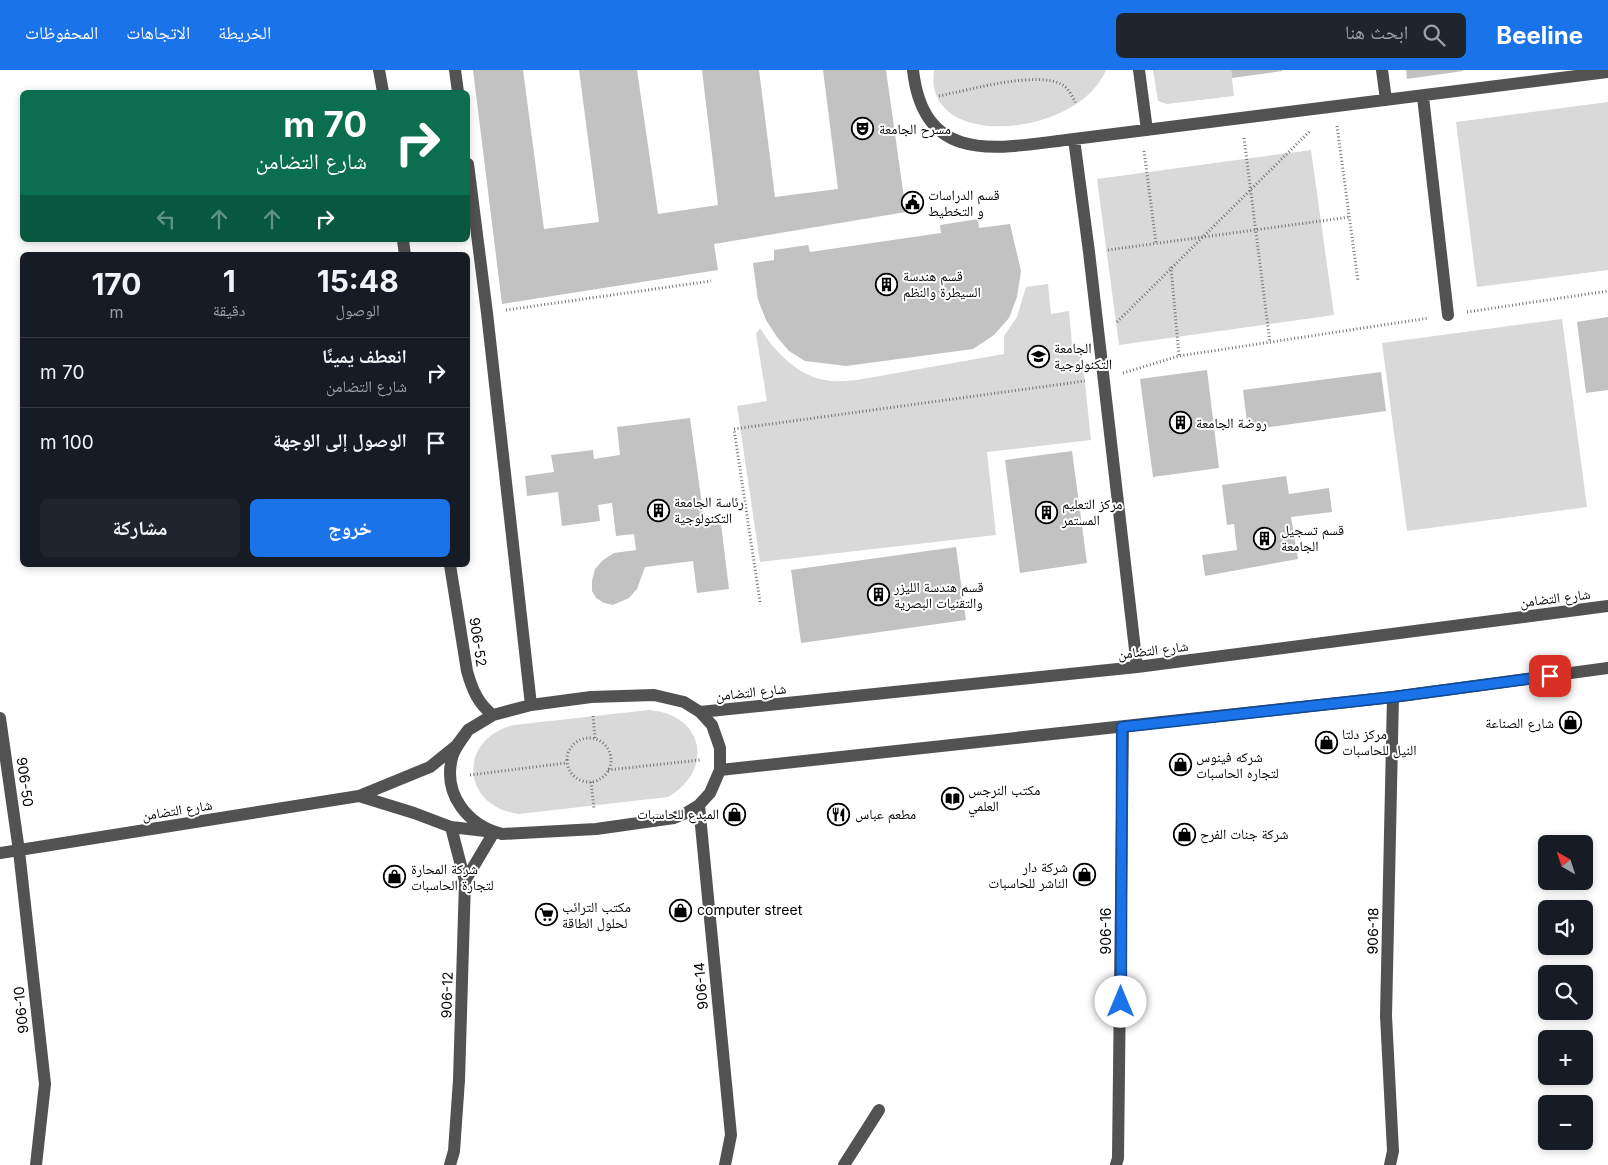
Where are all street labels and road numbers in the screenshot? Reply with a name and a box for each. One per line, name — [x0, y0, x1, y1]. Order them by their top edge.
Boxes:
street label: شارع التضامن — [1519, 585, 1591, 612]
street label: 906-52 — [466, 616, 491, 668]
street label: شارع التضامن — [1117, 637, 1189, 664]
street label: شارع التضامن — [715, 679, 787, 706]
street label: 906-50 — [14, 756, 37, 808]
street label: شارع التضامن — [141, 796, 214, 825]
street label: 906-16 — [1097, 907, 1114, 955]
street label: 906-18 — [1364, 907, 1381, 955]
street label: 906-14 — [690, 962, 711, 1010]
street label: 906-12 — [437, 971, 456, 1019]
street label: 906-10 — [10, 986, 31, 1034]

